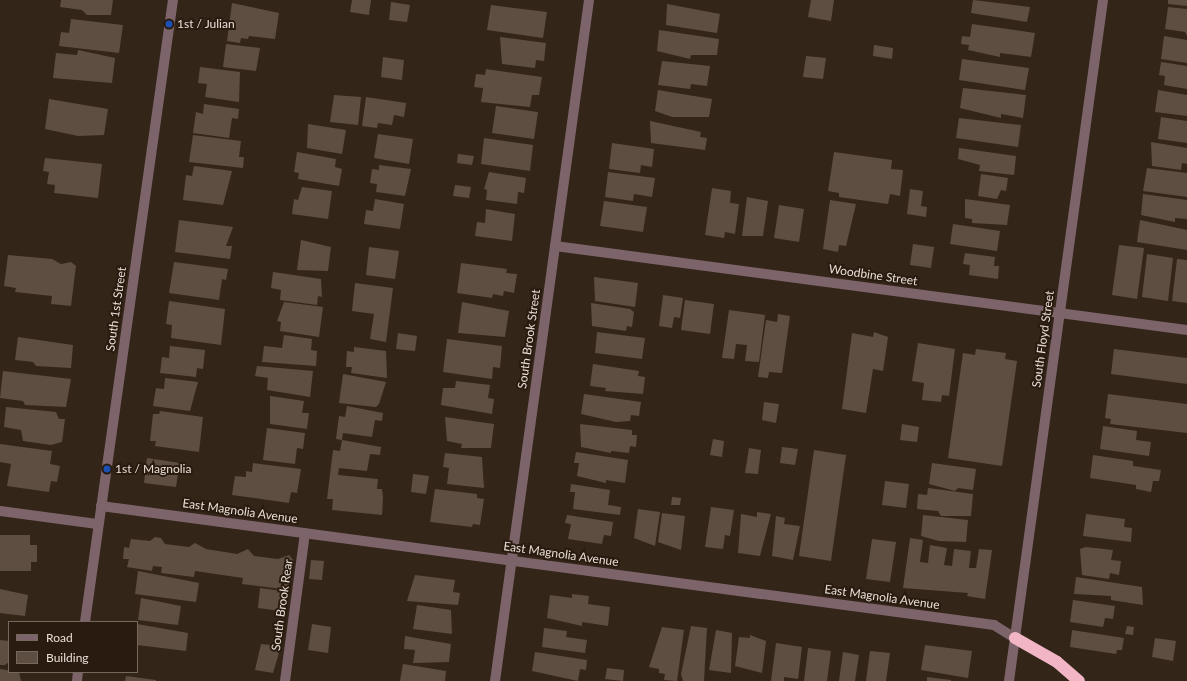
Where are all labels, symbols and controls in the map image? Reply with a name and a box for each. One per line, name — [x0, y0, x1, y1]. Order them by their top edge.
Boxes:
place label: 1st / Julian — [177, 17, 235, 31]
marker: 1st / Julian — [164, 19, 174, 29]
street label: Woodbine Street — [828, 262, 918, 288]
street label: South 1st Street — [103, 266, 129, 352]
street label: South Brook Street — [515, 288, 543, 390]
street label: South Floyd Street — [1029, 290, 1057, 388]
place label: 1st / Magnolia — [115, 462, 191, 476]
marker: 1st / Magnolia — [102, 464, 112, 474]
street label: East Magnolia Avenue — [181, 496, 299, 526]
street label: East Magnolia Avenue — [502, 539, 620, 569]
street label: South Brook Rear — [268, 558, 296, 652]
street label: East Magnolia Avenue — [823, 582, 941, 612]
legend — [8, 621, 138, 673]
text: Road — [46, 630, 73, 645]
text: Building — [46, 650, 89, 665]

